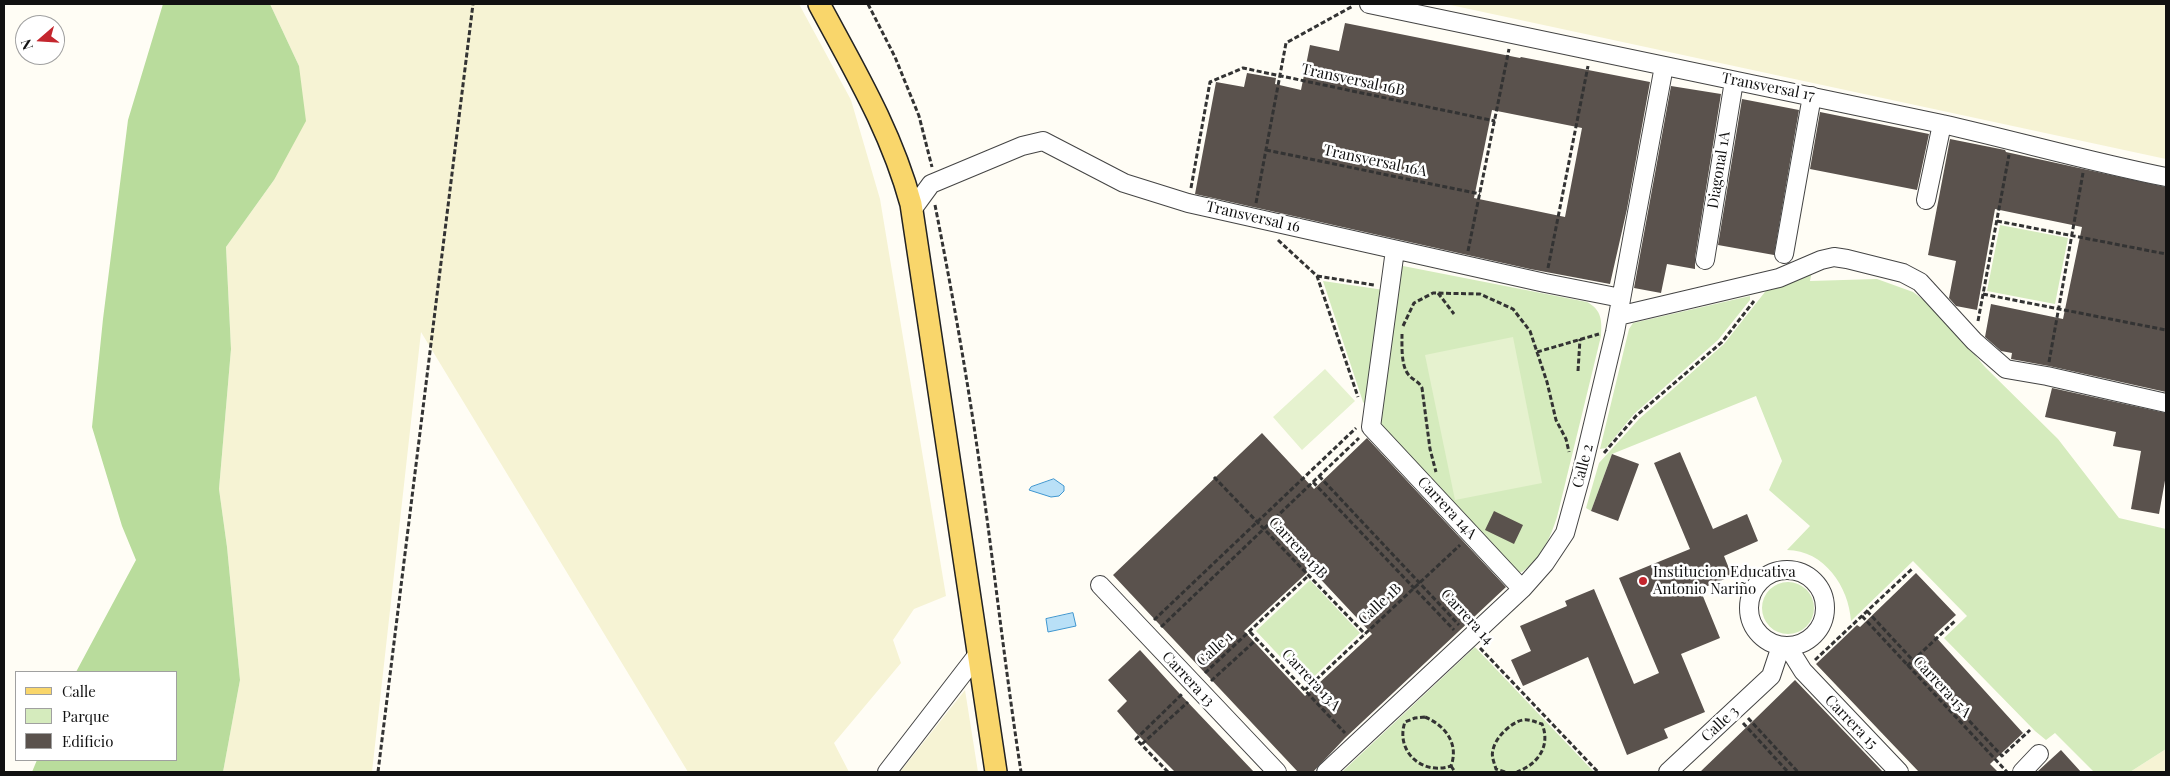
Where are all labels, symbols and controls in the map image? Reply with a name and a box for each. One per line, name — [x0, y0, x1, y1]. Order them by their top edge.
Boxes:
north arrow — [15, 15, 65, 65]
text: N — [16, 37, 37, 53]
street label: Transversal 16B — [1300, 60, 1406, 100]
street label: Transversal 17 — [1720, 69, 1816, 105]
street label: Diagonal 1A — [1704, 130, 1734, 210]
street label: Transversal 16A — [1322, 141, 1428, 181]
street label: Transversal 16 — [1204, 197, 1302, 237]
street label: Calle 2 — [1569, 442, 1597, 490]
street label: Carrera 14A — [1414, 473, 1480, 543]
street label: Carrera 13B — [1265, 513, 1331, 583]
place label: Institucion Educativa Antonio Nariño — [1653, 563, 1796, 598]
marker: Institucion Educativa Antonio Nariño — [1637, 575, 1649, 587]
street label: Calle 1B — [1355, 580, 1405, 628]
street label: Carrera 14 — [1437, 586, 1497, 648]
street label: Calle 1 — [1193, 628, 1237, 670]
street label: Carrera 13A — [1278, 645, 1344, 715]
street label: Carrera 13 — [1158, 648, 1218, 710]
street label: Carrera 15A — [1909, 653, 1975, 721]
legend — [15, 671, 178, 761]
text: Calle — [62, 681, 96, 701]
street label: Carrera 15 — [1821, 691, 1881, 753]
street label: Calle 3 — [1698, 702, 1742, 746]
text: Parque — [62, 706, 109, 726]
text: Edificio — [62, 731, 113, 751]

